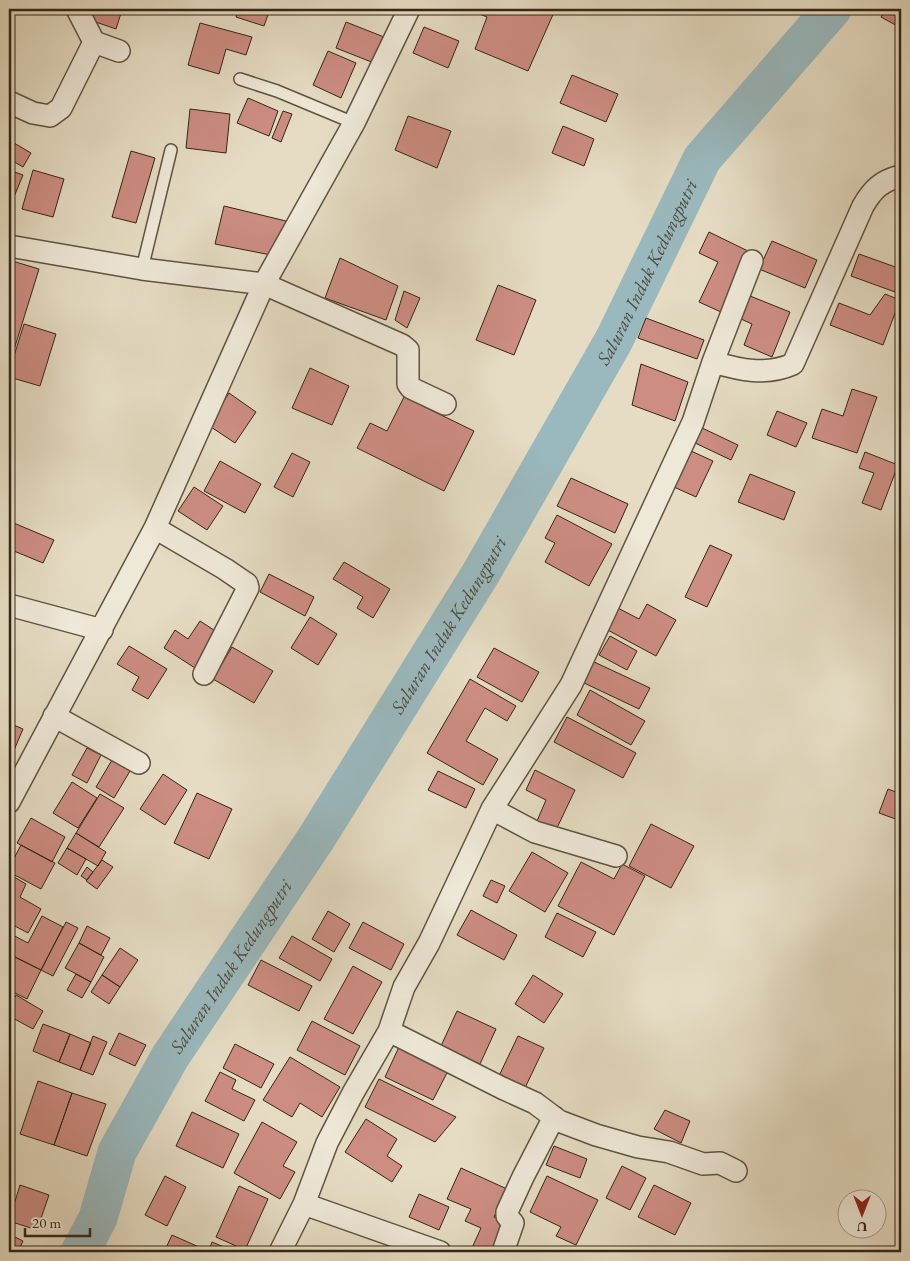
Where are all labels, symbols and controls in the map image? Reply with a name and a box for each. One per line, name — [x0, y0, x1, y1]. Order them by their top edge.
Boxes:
water label: Saluran Induk Kedungputri — [590, 174, 703, 370]
water label: Saluran Induk Kedungputri — [384, 530, 513, 719]
water label: Saluran Induk Kedungputri — [163, 874, 298, 1059]
north arrow — [838, 1188, 888, 1238]
scale bar — [25, 1206, 90, 1238]
text: 20 m — [32, 1213, 61, 1232]
text: U — [856, 1218, 867, 1236]

